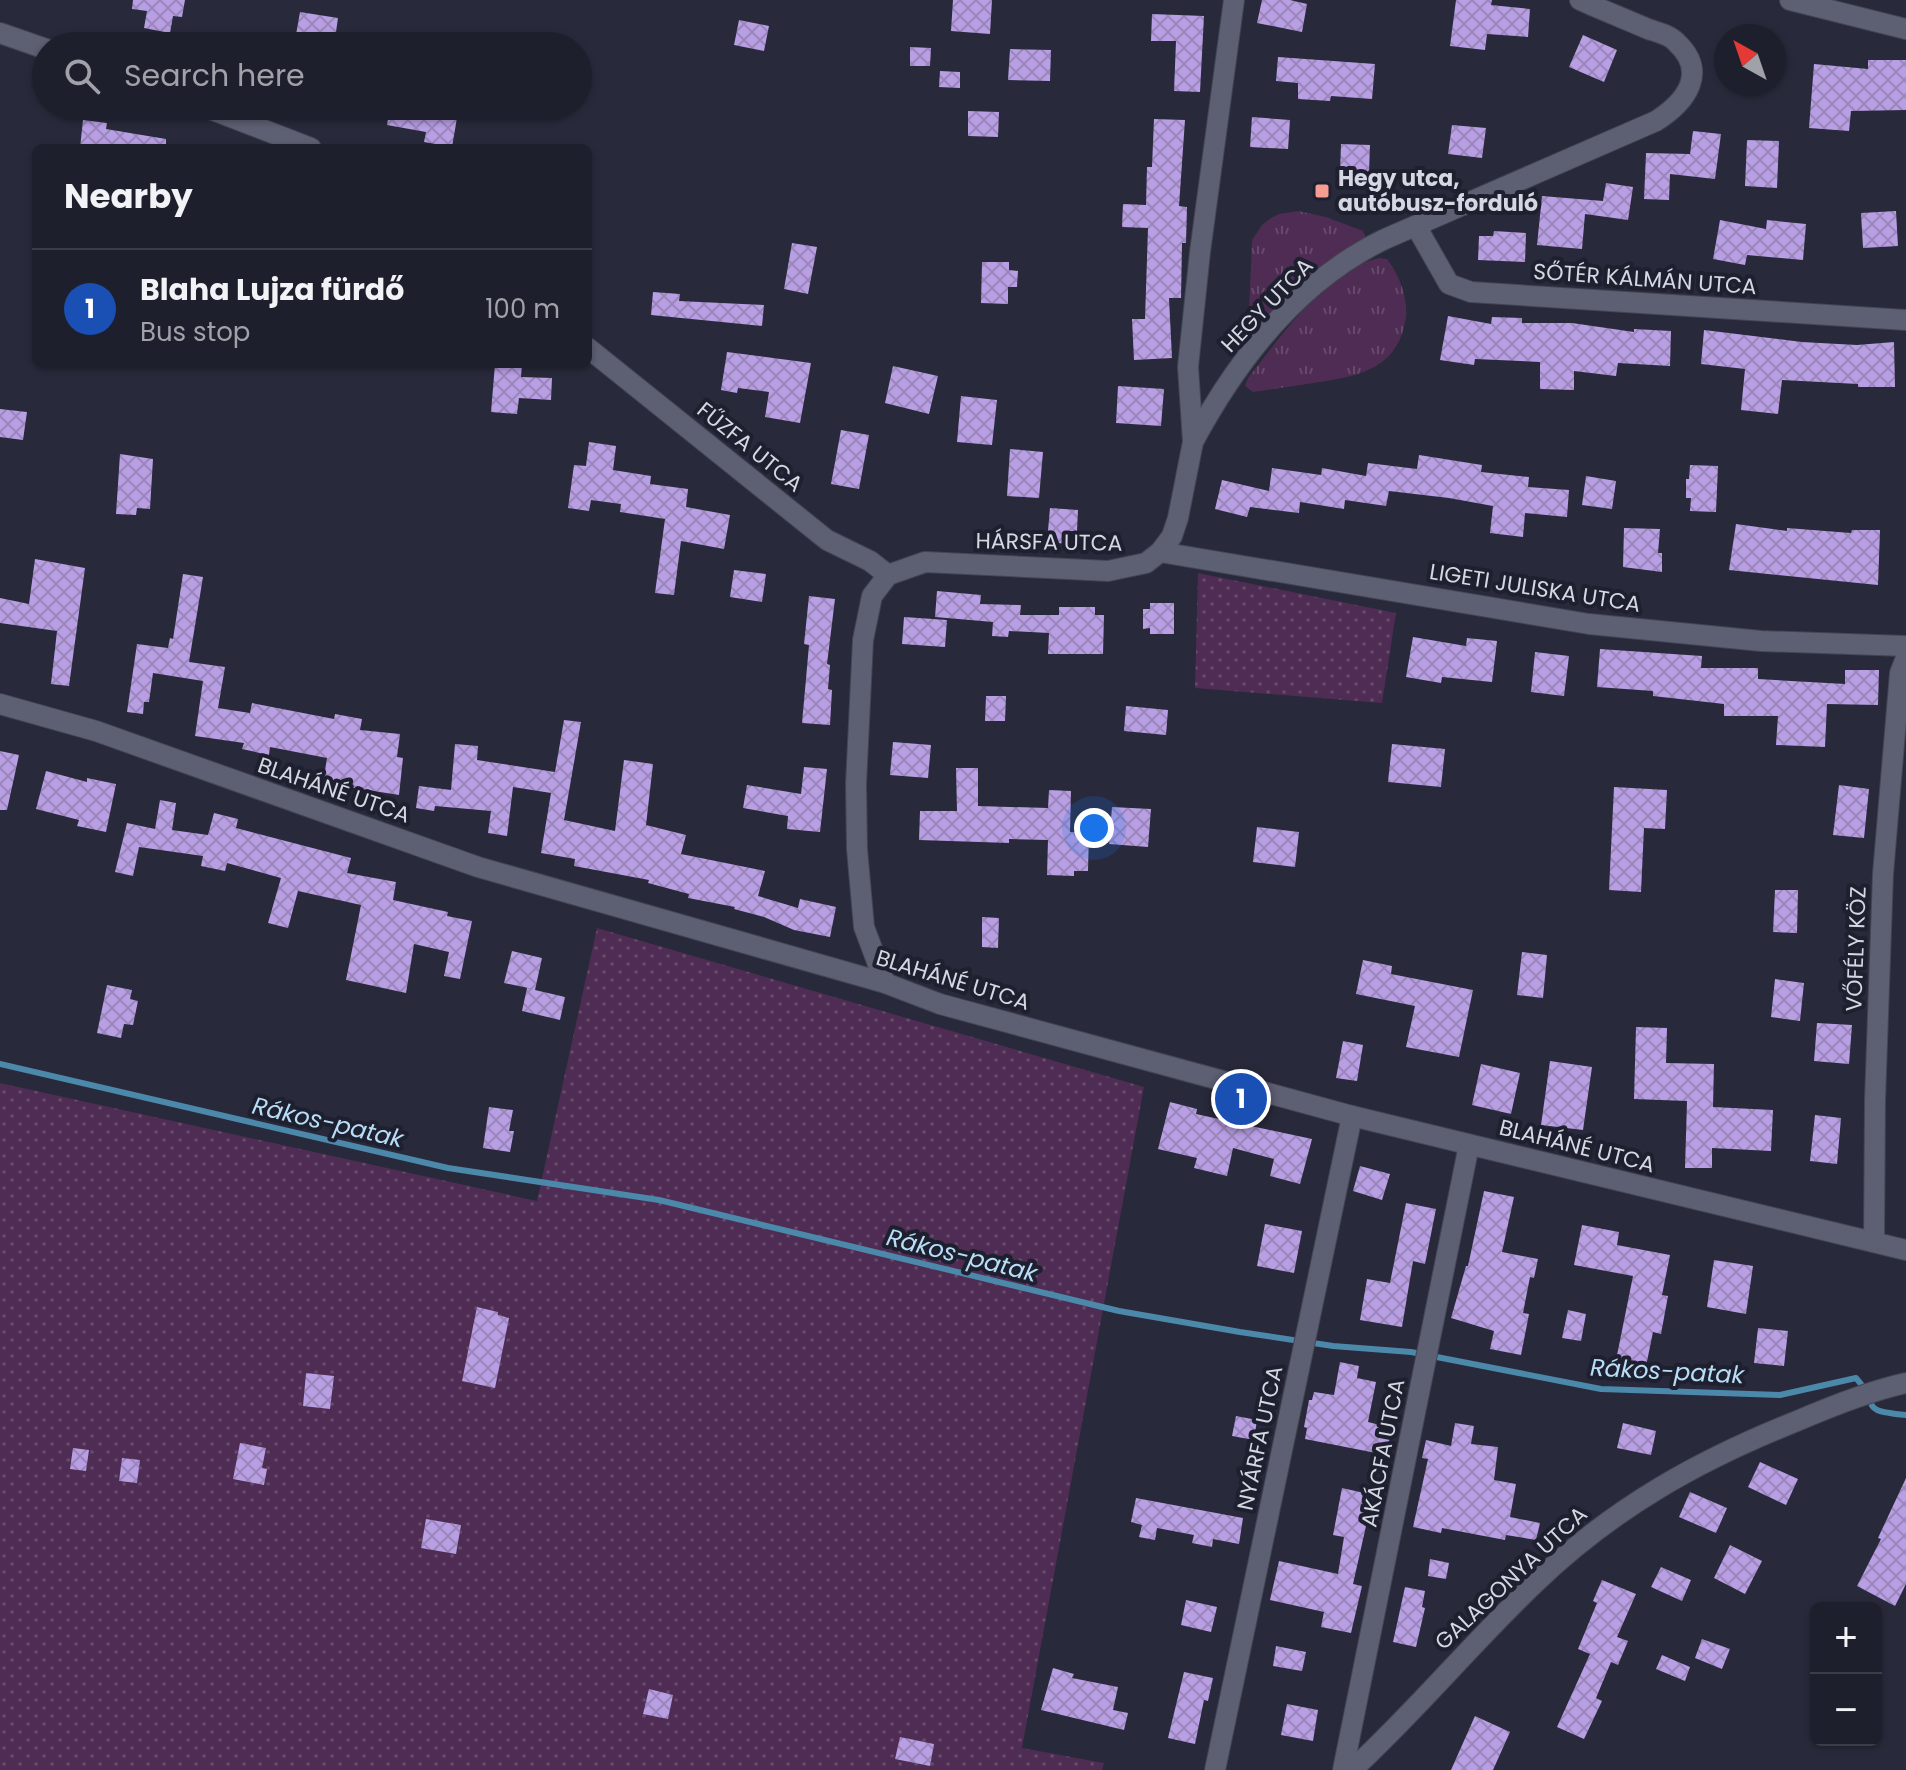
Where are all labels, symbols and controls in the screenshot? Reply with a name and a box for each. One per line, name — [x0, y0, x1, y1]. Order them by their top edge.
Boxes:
north arrow — [1714, 24, 1786, 96]
search box — [32, 32, 592, 120]
icon: search — [60, 54, 104, 98]
text: Search here — [124, 54, 305, 97]
place label: Hegy utca, autóbusz-forduló — [1338, 163, 1538, 219]
text: Nearby — [64, 172, 193, 220]
marker: Hegy utca, autóbusz-forduló — [1313, 182, 1331, 200]
street label: HEGY UTCA — [1214, 251, 1320, 359]
street label: SŐTÉR KÁLMÁN UTCA — [1532, 256, 1758, 302]
text: Blaha Lujza fürdő — [140, 268, 404, 311]
text: 1 — [85, 291, 95, 327]
text: 100 m — [485, 291, 560, 327]
text: Bus stop — [140, 314, 250, 350]
street label: FŰZFA UTCA — [690, 395, 810, 499]
street label: HÁRSFA UTCA — [975, 525, 1123, 559]
street label: LIGETI JULISKA UTCA — [1427, 556, 1643, 620]
street label: BLAHÁNÉ UTCA — [254, 749, 414, 831]
your location — [1074, 808, 1114, 848]
street label: VŐFÉLY KÖZ — [1838, 886, 1874, 1012]
street label: BLAHÁNÉ UTCA — [872, 942, 1034, 1018]
pin: 1 — [1215, 1069, 1267, 1129]
water label: Rákos-patak — [249, 1089, 408, 1156]
street label: BLAHÁNÉ UTCA — [1496, 1112, 1658, 1180]
water label: Rákos-patak — [883, 1220, 1042, 1290]
water label: Rákos-patak — [1589, 1350, 1746, 1392]
street label: NYÁRFA UTCA — [1230, 1363, 1290, 1513]
street label: AKÁCFA UTCA — [1353, 1376, 1413, 1530]
street label: GALAGONYA UTCA — [1428, 1499, 1594, 1657]
map controls — [1810, 1602, 1882, 1746]
button: + — [1810, 1602, 1882, 1674]
button: − — [1810, 1674, 1882, 1746]

